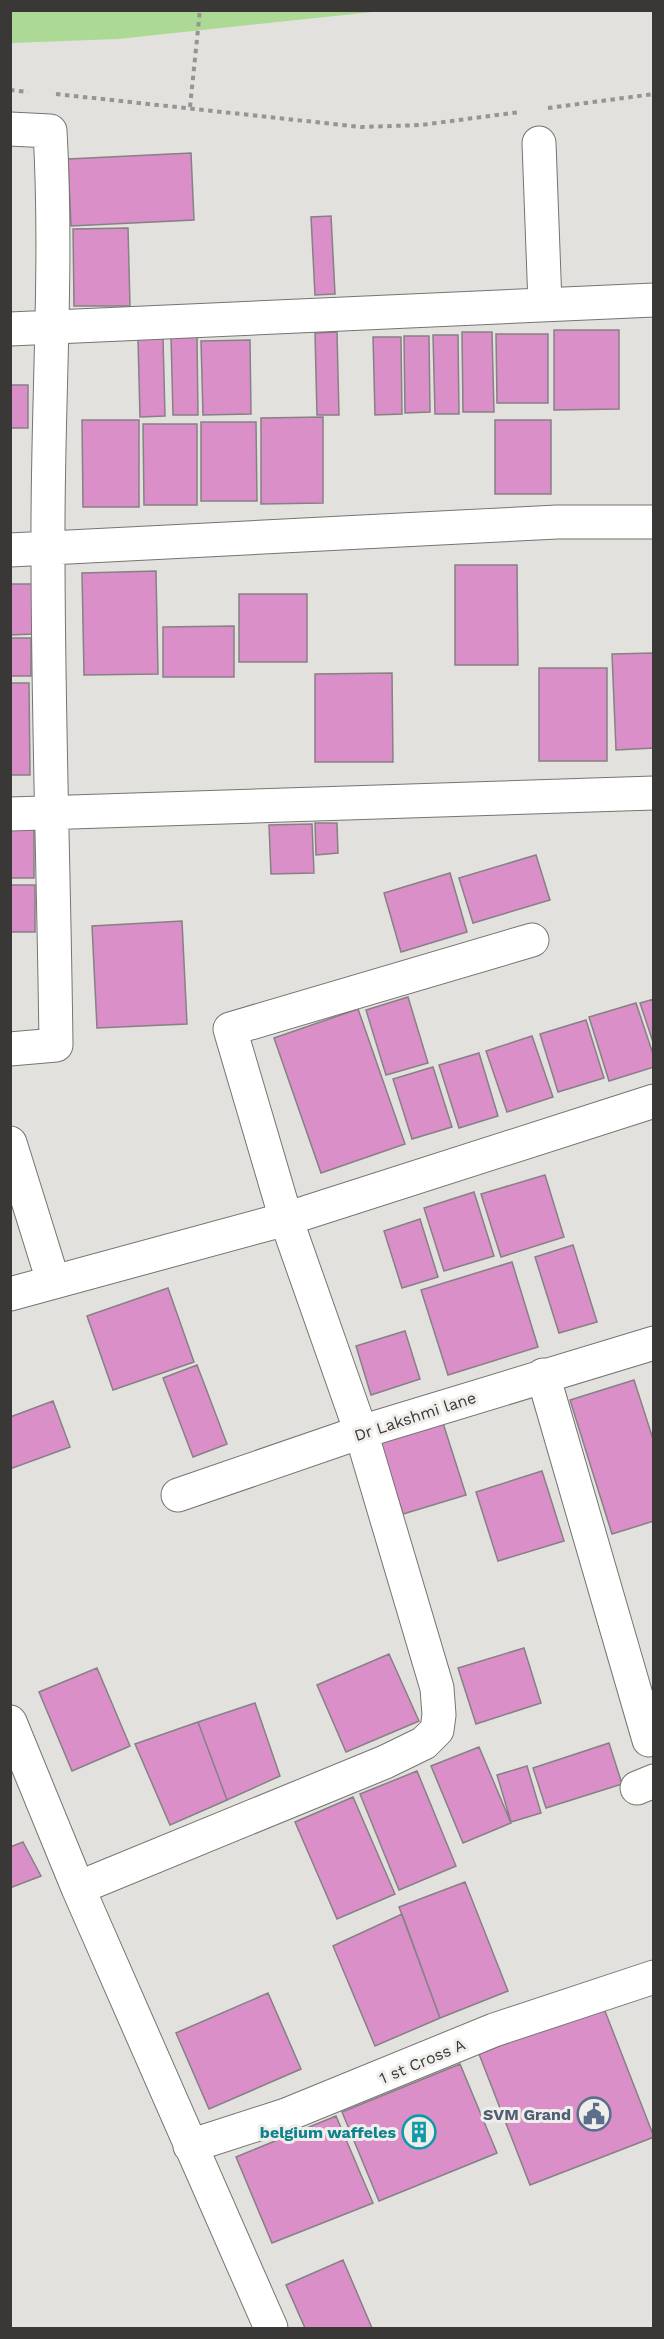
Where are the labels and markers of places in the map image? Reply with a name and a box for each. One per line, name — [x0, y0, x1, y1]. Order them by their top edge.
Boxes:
public building icon: SVM Grand — [576, 2096, 612, 2132]
place label: SVM Grand — [483, 2105, 571, 2124]
building icon: belgium waffeles — [401, 2114, 437, 2150]
place label: belgium waffeles — [260, 2123, 396, 2142]

